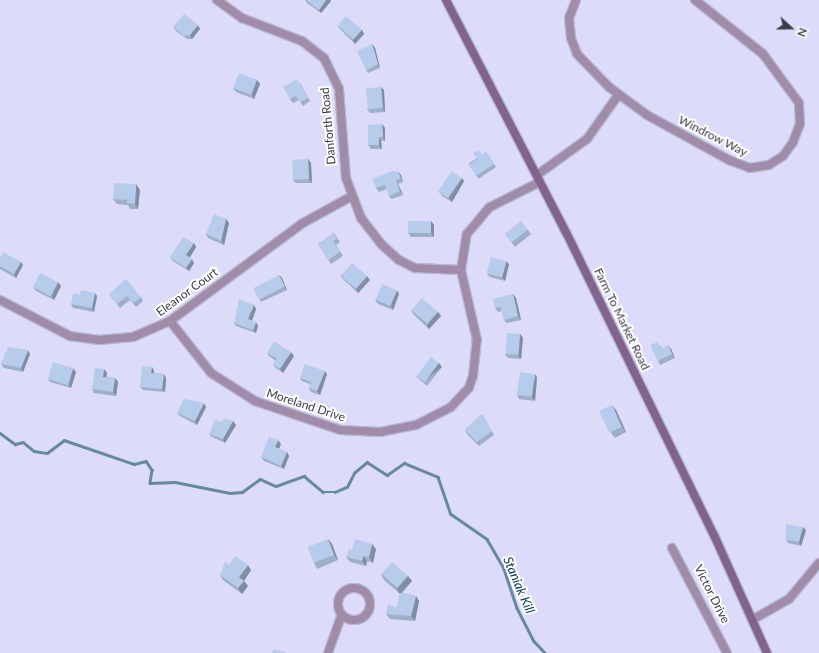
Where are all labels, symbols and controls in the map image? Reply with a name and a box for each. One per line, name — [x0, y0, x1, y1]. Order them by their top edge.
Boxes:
north arrow — [771, 8, 811, 48]
text: N — [795, 26, 810, 39]
street label: Danforth Road — [317, 87, 339, 165]
street label: Windrow Way — [676, 112, 750, 160]
street label: Eleanor Court — [153, 265, 221, 319]
street label: Farm To Market Road — [591, 265, 653, 373]
street label: Moreland Drive — [265, 385, 347, 425]
water label: Staniak Kill — [500, 554, 538, 616]
street label: Victor Drive — [691, 562, 733, 626]

